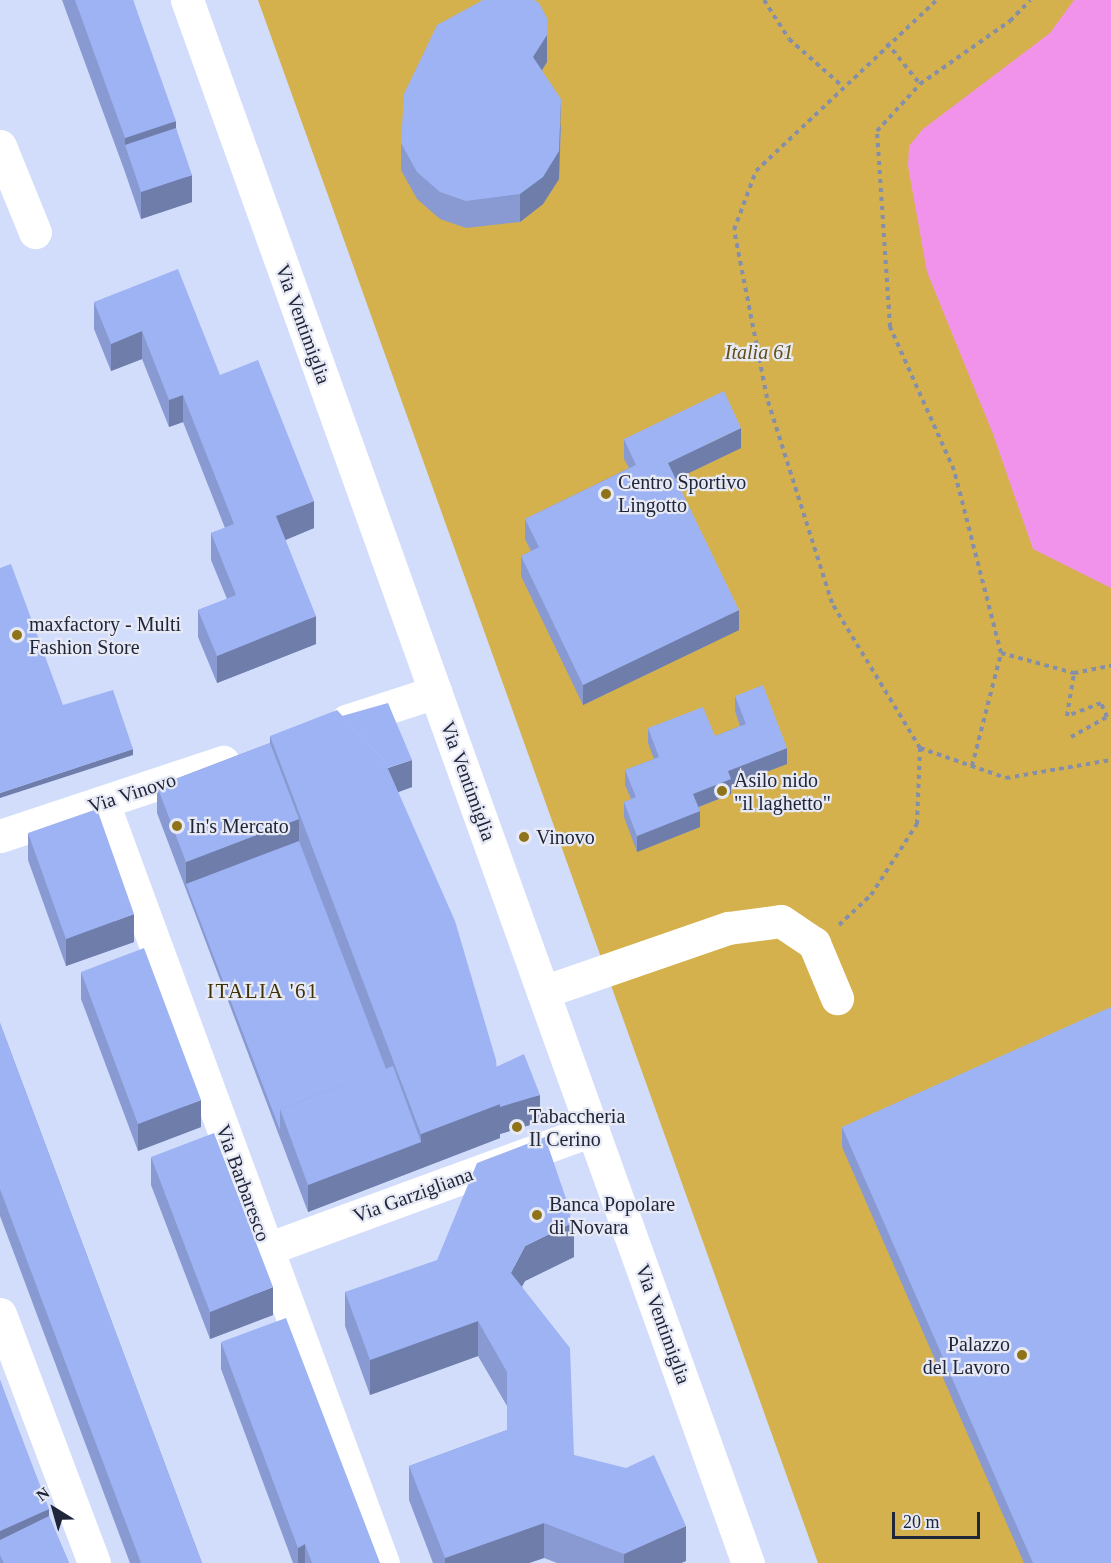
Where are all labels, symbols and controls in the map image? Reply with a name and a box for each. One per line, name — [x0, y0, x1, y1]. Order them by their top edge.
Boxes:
street label: Via Ventimiglia — [270, 261, 336, 387]
park label: Italia 61 — [725, 340, 793, 364]
place label: Centro Sportivo Lingotto — [618, 470, 746, 517]
marker: Centro Sportivo Lingotto — [599, 487, 613, 501]
place label: maxfactory - Multi Fashion Store — [29, 612, 181, 659]
marker: maxfactory - Multi Fashion Store — [10, 628, 24, 642]
street label: Via Ventimiglia — [435, 718, 501, 844]
street label: Via Vinovo — [85, 767, 179, 819]
place label: Asilo nido "il laghetto" — [734, 768, 831, 815]
marker: Asilo nido "il laghetto" — [715, 784, 729, 798]
place label: In's Mercato — [189, 814, 289, 838]
marker: In's Mercato — [170, 819, 184, 833]
place label: Vinovo — [536, 825, 595, 849]
marker: Vinovo — [517, 830, 531, 844]
district label: ITALIA '61 — [206, 978, 320, 1004]
place label: Tabaccheria Il Cerino — [529, 1104, 625, 1151]
marker: Tabaccheria Il Cerino — [510, 1120, 524, 1134]
street label: Via Barbaresco — [211, 1121, 275, 1245]
street label: Via Garzigliana — [350, 1162, 476, 1228]
place label: Banca Popolare di Novara — [549, 1192, 675, 1239]
marker: Banca Popolare di Novara — [530, 1208, 544, 1222]
street label: Via Ventimiglia — [630, 1261, 696, 1387]
place label: Palazzo del Lavoro — [923, 1332, 1010, 1379]
marker: Palazzo del Lavoro — [1015, 1348, 1029, 1362]
north arrow — [24, 1479, 84, 1539]
text: N — [33, 1484, 53, 1504]
scale bar — [895, 1500, 984, 1538]
text: 20 m — [903, 1512, 940, 1532]

